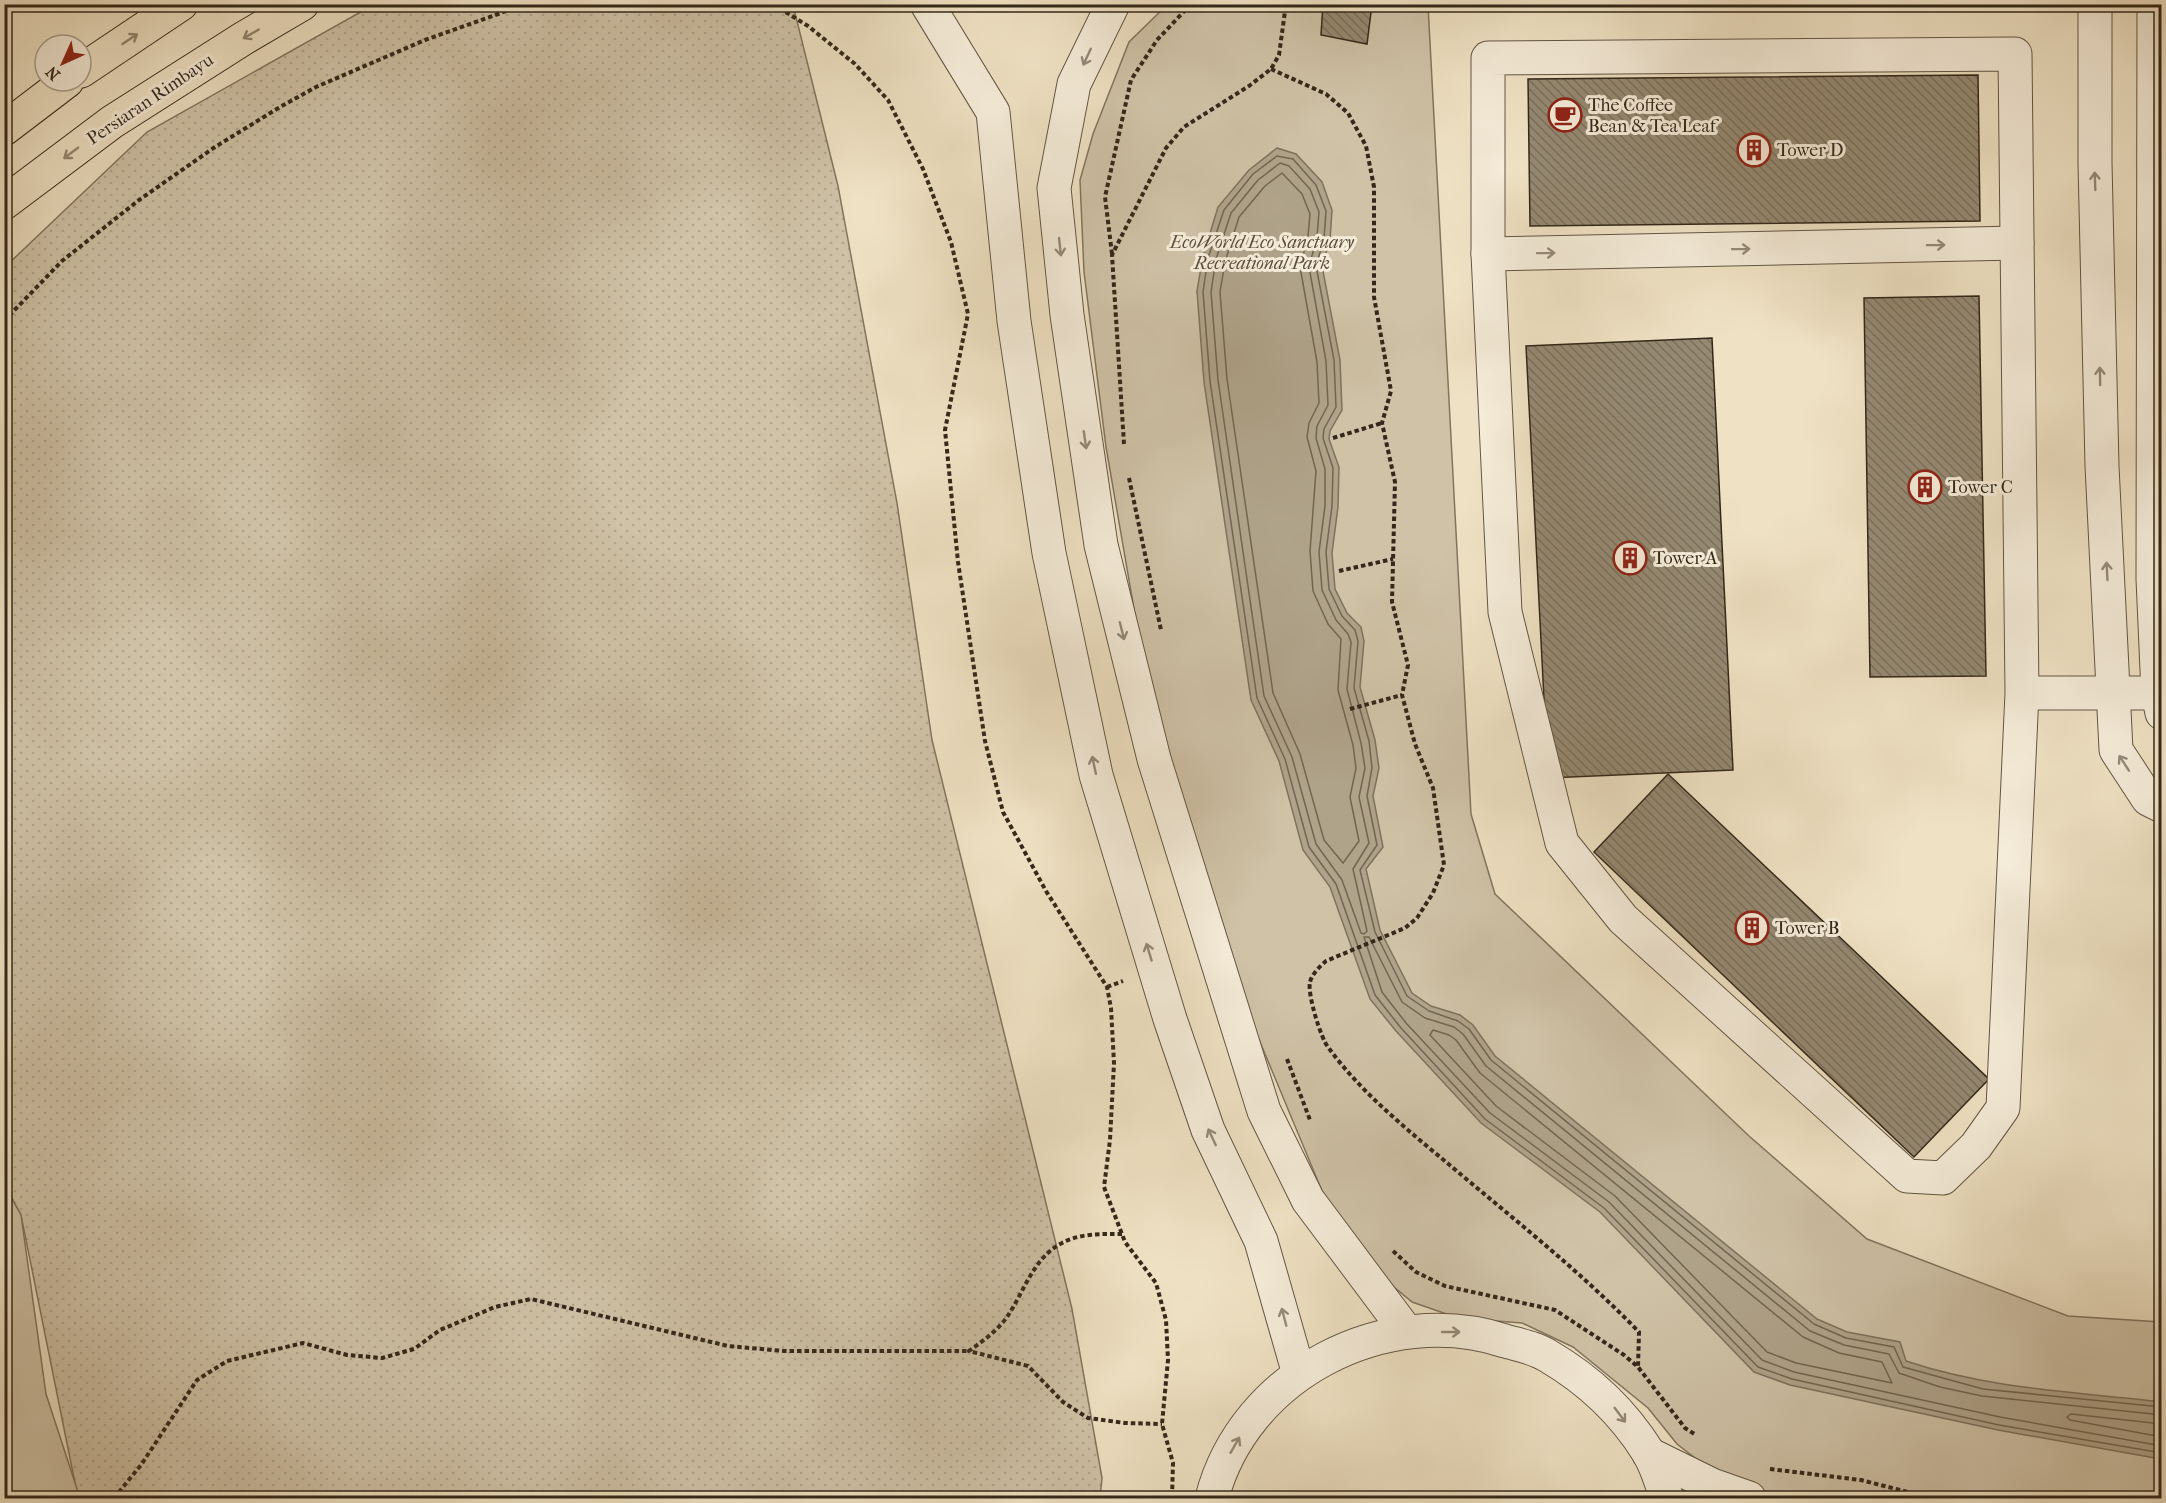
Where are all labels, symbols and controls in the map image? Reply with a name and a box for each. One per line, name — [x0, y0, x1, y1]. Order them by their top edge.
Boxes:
one-way arrow — [243, 28, 260, 40]
one-way arrow — [121, 32, 138, 45]
north arrow — [33, 33, 93, 93]
one-way arrow — [1081, 48, 1093, 66]
street label: Persiaran Rimbayu — [83, 49, 218, 150]
text: N — [41, 62, 64, 84]
place label: The Coffee Bean & Tea Leaf — [1588, 95, 1720, 137]
cafe icon: The Coffee Bean & Tea Leaf — [1547, 97, 1583, 133]
building icon: Tower D — [1736, 132, 1772, 168]
place label: Tower D — [1777, 140, 1843, 161]
one-way arrow — [63, 146, 79, 159]
one-way arrow — [2090, 171, 2101, 191]
park label: EcoWorld Eco Sanctuary Recreational Park — [1169, 232, 1354, 274]
one-way arrow — [1055, 236, 1066, 256]
one-way arrow — [1926, 239, 1946, 251]
one-way arrow — [1731, 243, 1751, 255]
one-way arrow — [1536, 247, 1556, 258]
one-way arrow — [2094, 366, 2106, 386]
one-way arrow — [1080, 430, 1091, 450]
building icon: Tower C — [1907, 469, 1943, 505]
place label: Tower C — [1948, 477, 2013, 498]
building icon: Tower A — [1612, 540, 1648, 576]
place label: Tower A — [1653, 548, 1718, 569]
one-way arrow — [2101, 561, 2112, 581]
one-way arrow — [1117, 622, 1129, 641]
one-way arrow — [2118, 755, 2130, 772]
one-way arrow — [1088, 756, 1099, 775]
building icon: Tower B — [1734, 910, 1770, 946]
place label: Tower B — [1775, 918, 1839, 939]
one-way arrow — [1143, 943, 1154, 962]
one-way arrow — [1205, 1128, 1217, 1146]
one-way arrow — [1277, 1308, 1289, 1327]
one-way arrow — [1441, 1326, 1461, 1338]
one-way arrow — [1614, 1407, 1626, 1423]
one-way arrow — [1229, 1437, 1241, 1454]

